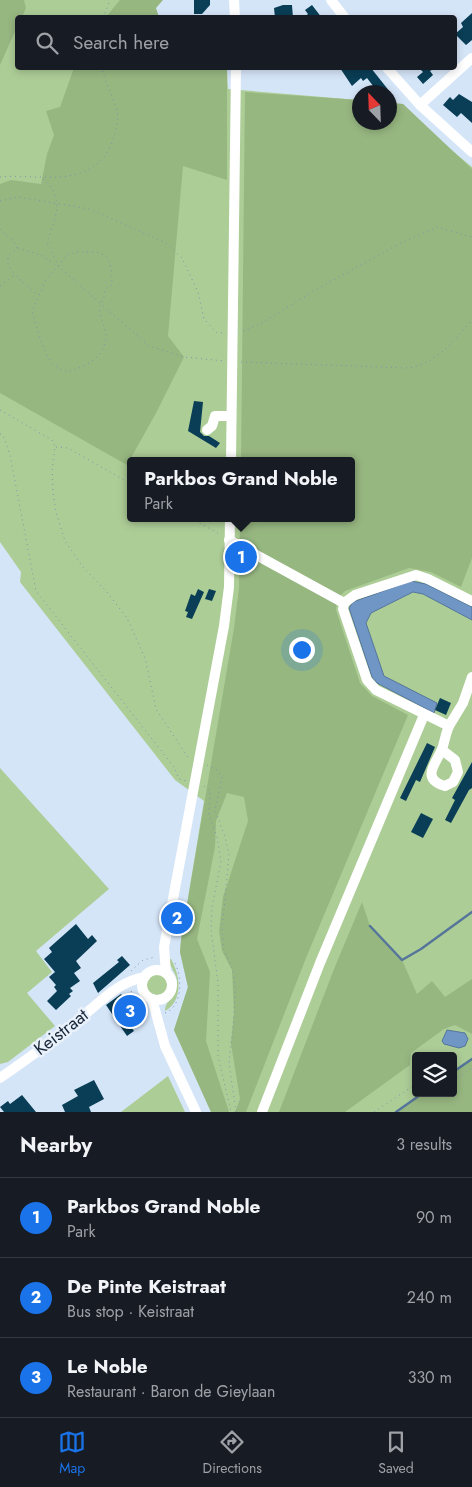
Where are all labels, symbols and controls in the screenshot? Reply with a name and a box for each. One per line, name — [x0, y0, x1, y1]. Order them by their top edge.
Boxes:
search box — [15, 15, 457, 70]
icon: search — [33, 29, 61, 57]
text: Search here — [73, 29, 169, 56]
north arrow — [352, 85, 397, 130]
popup — [127, 457, 355, 522]
text: Parkbos Grand Noble — [144, 465, 338, 492]
text: Park — [144, 492, 173, 515]
pin: 1 — [225, 538, 257, 576]
your location — [289, 637, 315, 663]
pin: 2 — [161, 899, 193, 937]
pin: 3 — [114, 992, 146, 1030]
street label: Keistraat — [28, 1002, 94, 1062]
map controls — [412, 1052, 457, 1097]
button: layers — [412, 1052, 457, 1097]
text: Nearby — [20, 1130, 92, 1160]
text: 3 results — [396, 1133, 452, 1156]
text: Parkbos Grand Noble — [67, 1193, 260, 1220]
text: 1 — [32, 1206, 40, 1229]
text: 90 m — [416, 1206, 452, 1229]
text: Park — [67, 1220, 96, 1243]
text: De Pinte Keistraat — [67, 1273, 226, 1300]
text: 2 — [31, 1286, 41, 1309]
text: 240 m — [407, 1286, 452, 1309]
text: Bus stop · Keistraat — [67, 1300, 194, 1323]
text: Le Noble — [67, 1353, 148, 1380]
text: 3 — [31, 1366, 41, 1389]
text: 330 m — [408, 1366, 452, 1389]
text: Restaurant · Baron de Gieylaan — [67, 1380, 275, 1403]
tab: Map — [58, 1428, 86, 1478]
tab: Directions — [203, 1428, 262, 1478]
tab: Saved — [378, 1428, 414, 1478]

